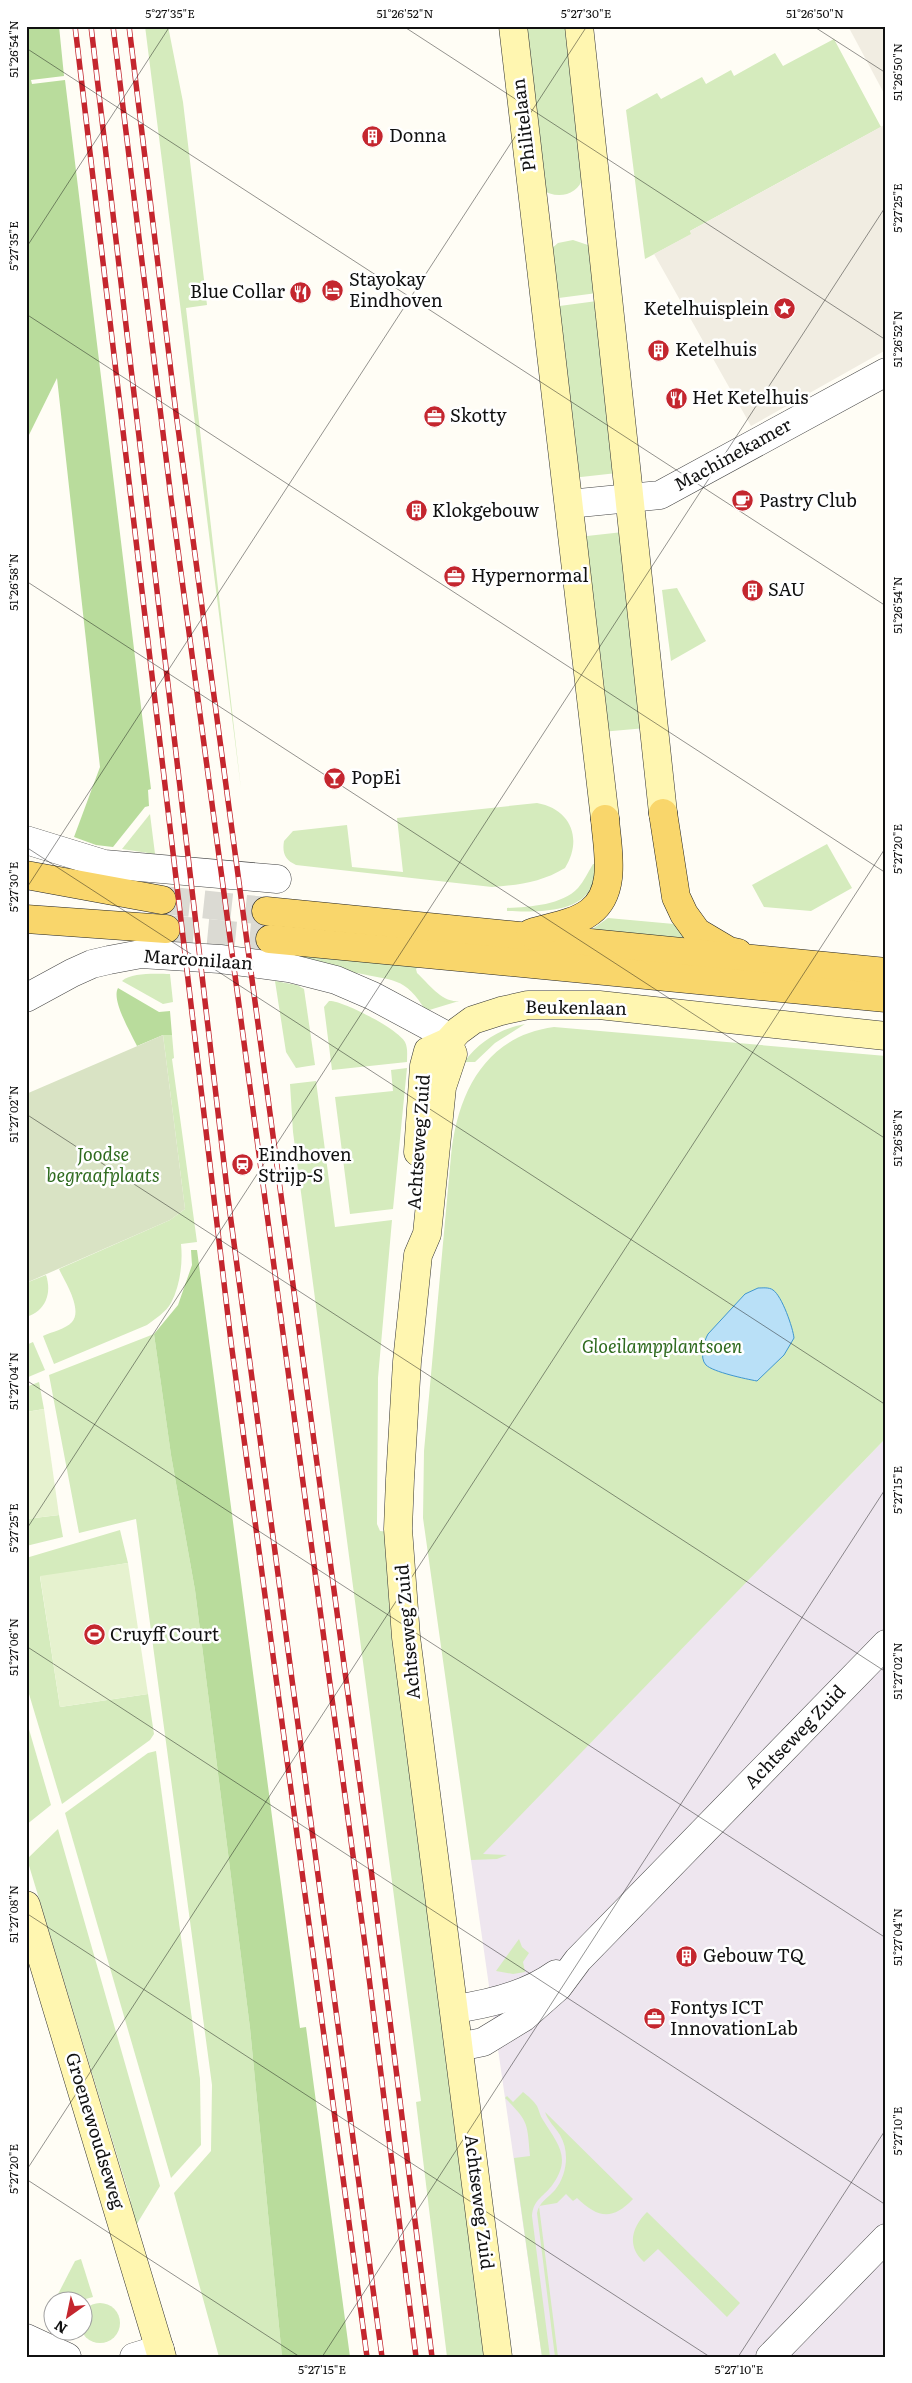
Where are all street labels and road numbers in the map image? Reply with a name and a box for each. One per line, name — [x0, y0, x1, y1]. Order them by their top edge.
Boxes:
street label: Philitelaan — [503, 77, 542, 173]
street label: Machinekamer — [669, 410, 796, 497]
street label: Marconilaan — [142, 941, 254, 976]
street label: Beukenlaan — [525, 992, 627, 1021]
street label: Achtseweg Zuid — [399, 1073, 436, 1211]
street label: Achtseweg Zuid — [387, 1563, 426, 1701]
street label: Achtseweg Zuid — [737, 1678, 851, 1794]
street label: Groenewoudseweg — [60, 2049, 133, 2213]
street label: Achtseweg Zuid — [459, 2133, 502, 2271]

